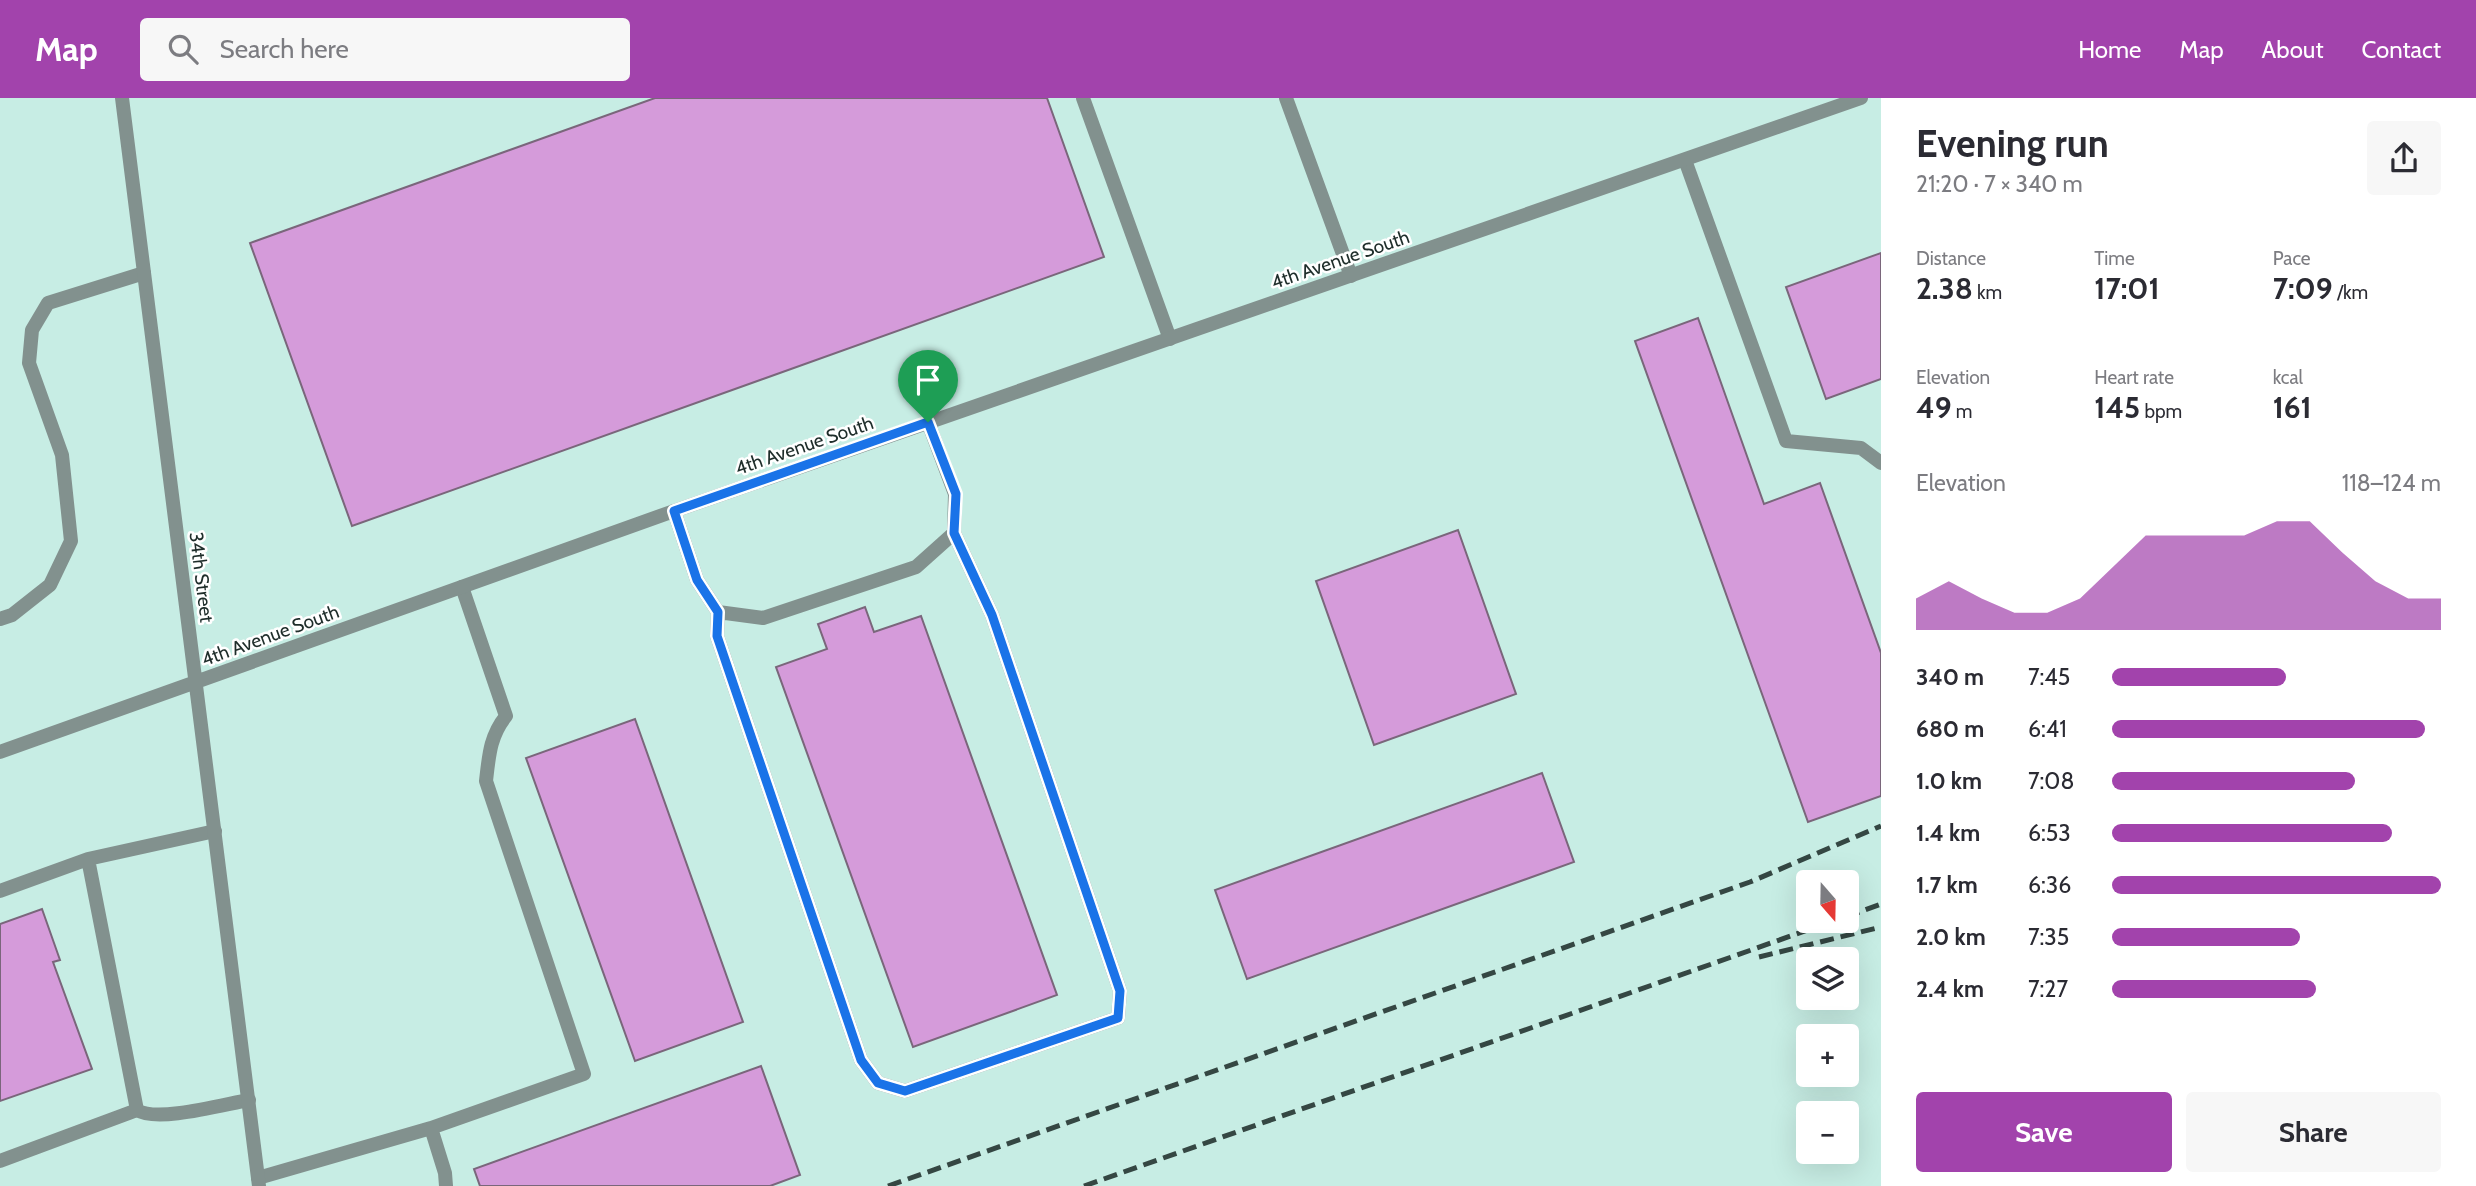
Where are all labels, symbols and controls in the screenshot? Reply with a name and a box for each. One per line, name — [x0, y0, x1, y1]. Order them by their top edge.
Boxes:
search box — [140, 18, 630, 81]
text: Map — [35, 29, 98, 69]
icon: search — [164, 30, 202, 68]
text: Search here — [220, 33, 349, 65]
text: Home — [2078, 35, 2141, 64]
text: Map — [2179, 35, 2224, 64]
text: About — [2262, 35, 2324, 64]
text: Contact — [2362, 35, 2441, 64]
text: Evening run — [1916, 120, 2109, 167]
button: share — [2367, 121, 2441, 195]
text: 21:20 · 7 × 340 m — [1916, 170, 2083, 198]
street label: 4th Avenue South — [1268, 225, 1412, 294]
text: Distance — [1916, 247, 1986, 270]
text: Time — [2094, 247, 2135, 270]
text: Pace — [2273, 247, 2311, 270]
text: 2.38 — [1916, 270, 1973, 307]
text: 17:01 — [2094, 270, 2160, 307]
text: 7:09 — [2273, 270, 2333, 307]
text: km — [1973, 281, 2002, 304]
text: /km — [2333, 281, 2368, 304]
pin — [898, 350, 958, 422]
icon: arrive — [909, 361, 947, 399]
text: Elevation — [1916, 366, 1990, 389]
text: Heart rate — [2094, 366, 2174, 389]
text: kcal — [2273, 366, 2303, 389]
text: 49 — [1916, 389, 1952, 426]
text: 145 — [2094, 389, 2140, 426]
text: 161 — [2273, 389, 2312, 426]
text: m — [1952, 400, 1972, 423]
text: bpm — [2140, 400, 2182, 423]
street label: 4th Avenue South — [732, 411, 876, 480]
text: Elevation — [1916, 469, 2006, 497]
text: 118–124 m — [2342, 469, 2441, 497]
street label: 34th Street — [185, 530, 219, 624]
street label: 4th Avenue South — [198, 600, 342, 671]
text: 340 m — [1916, 663, 1984, 691]
text: 7:45 — [2028, 663, 2070, 691]
text: 680 m — [1916, 715, 1984, 743]
text: 6:41 — [2028, 715, 2067, 743]
text: 1.0 km — [1916, 767, 1982, 795]
text: 7:08 — [2028, 767, 2074, 795]
text: 1.4 km — [1916, 819, 1980, 847]
text: 6:53 — [2028, 819, 2071, 847]
north arrow — [1796, 870, 1858, 933]
map controls — [1796, 870, 1859, 1164]
text: 1.7 km — [1916, 871, 1978, 899]
text: 6:36 — [2028, 871, 2071, 899]
text: 2.0 km — [1916, 923, 1986, 951]
text: 7:35 — [2028, 923, 2069, 951]
button: layers — [1796, 947, 1859, 1010]
text: 2.4 km — [1916, 975, 1984, 1003]
text: 7:27 — [2028, 975, 2068, 1003]
button: + — [1796, 1024, 1859, 1087]
button: Save — [1916, 1092, 2172, 1172]
button: Share — [2186, 1092, 2441, 1172]
button: − — [1796, 1101, 1859, 1164]

